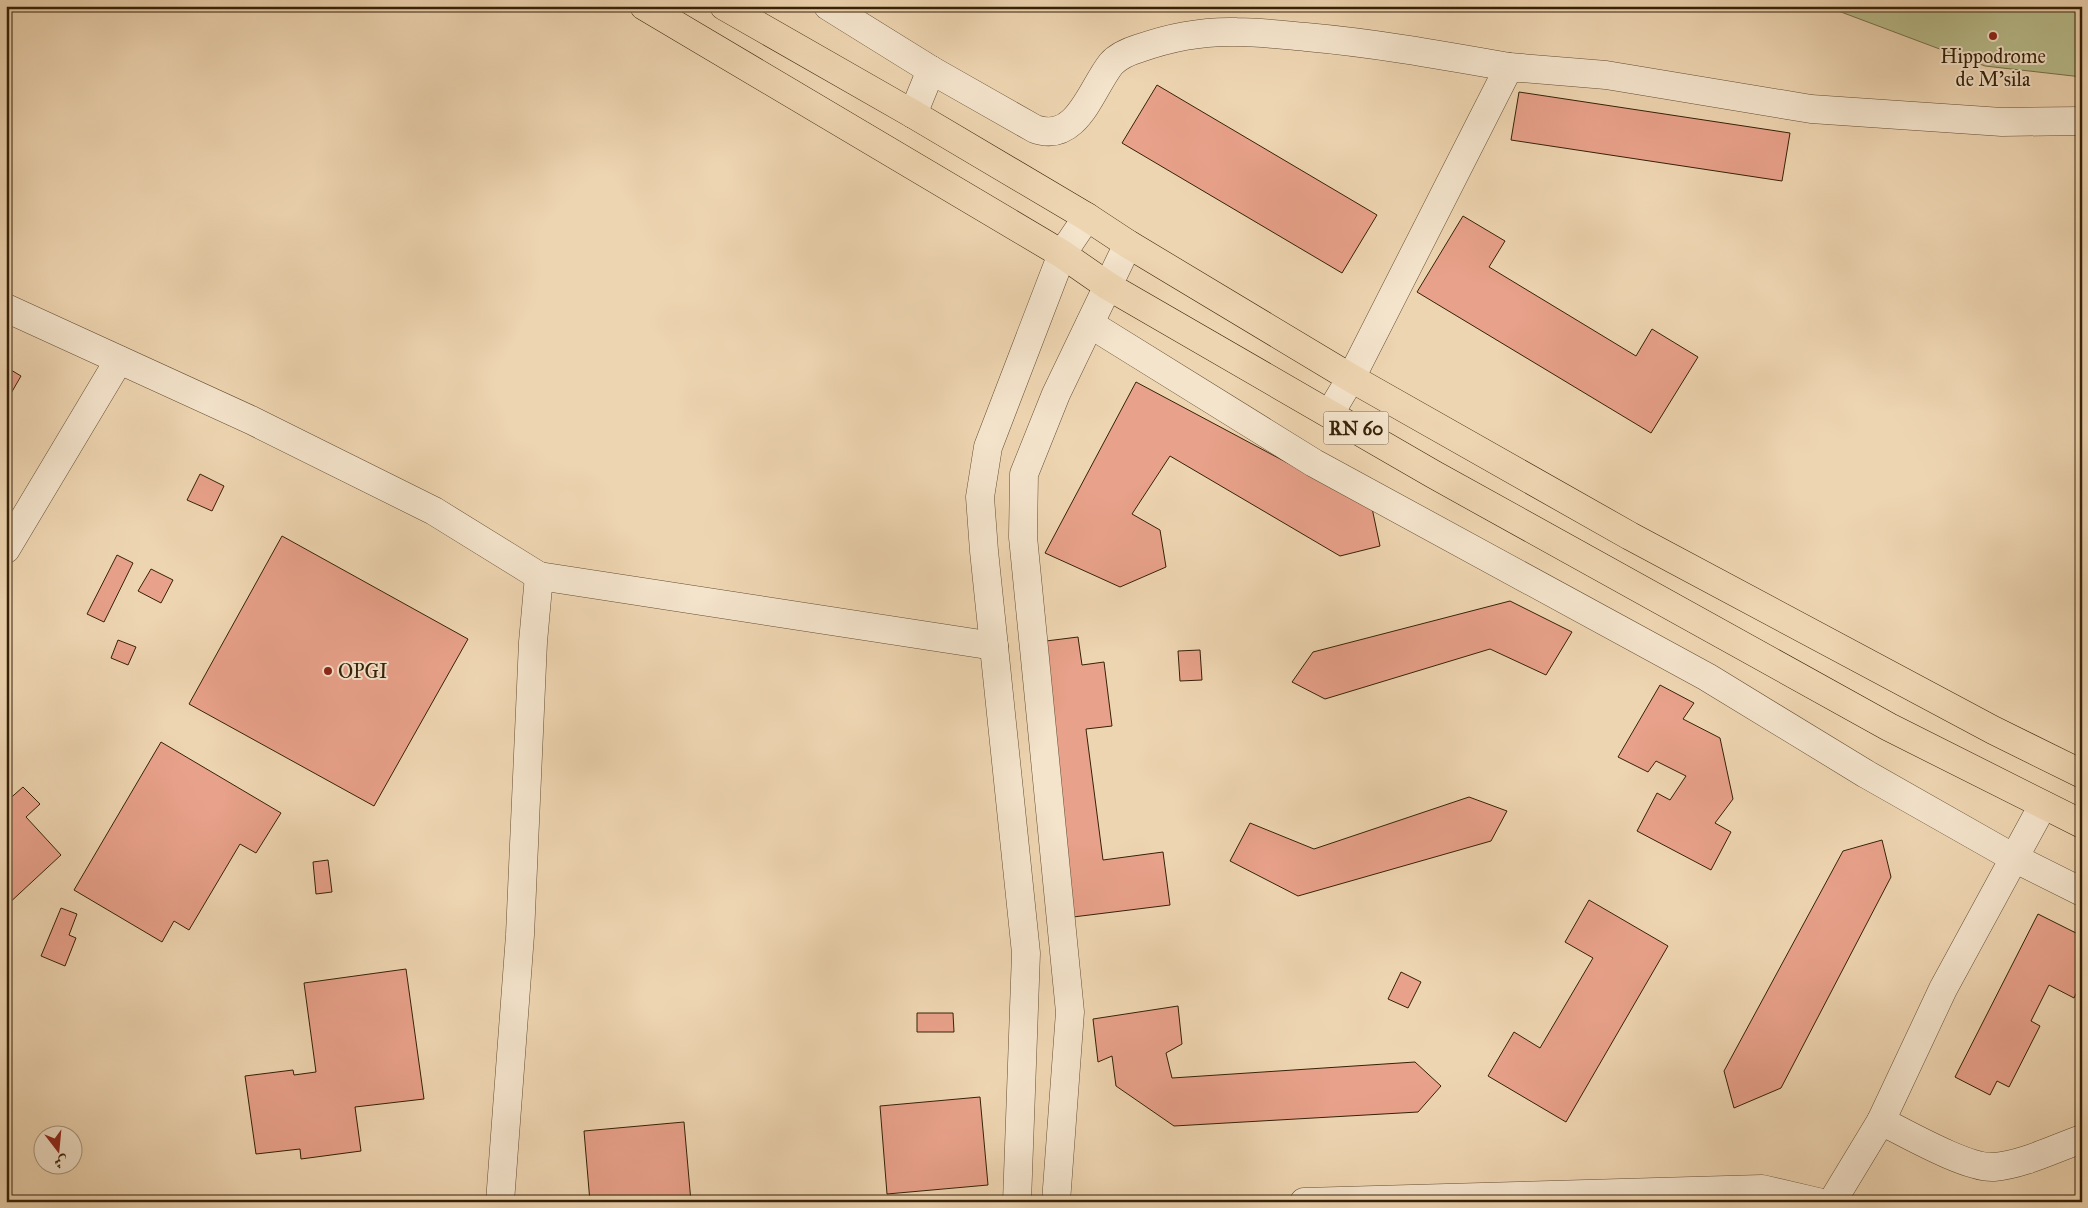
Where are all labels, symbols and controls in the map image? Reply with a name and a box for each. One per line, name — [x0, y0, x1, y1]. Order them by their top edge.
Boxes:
marker: Hippodrome de M'sila — [1987, 30, 1999, 42]
place label: Hippodrome de M'sila — [1940, 44, 2046, 91]
road number: RN 60 — [1324, 412, 1388, 444]
place label: OPGI — [338, 659, 388, 683]
marker: OPGI — [322, 665, 334, 677]
north arrow — [32, 1126, 82, 1176]
text: ش — [52, 1152, 70, 1172]

